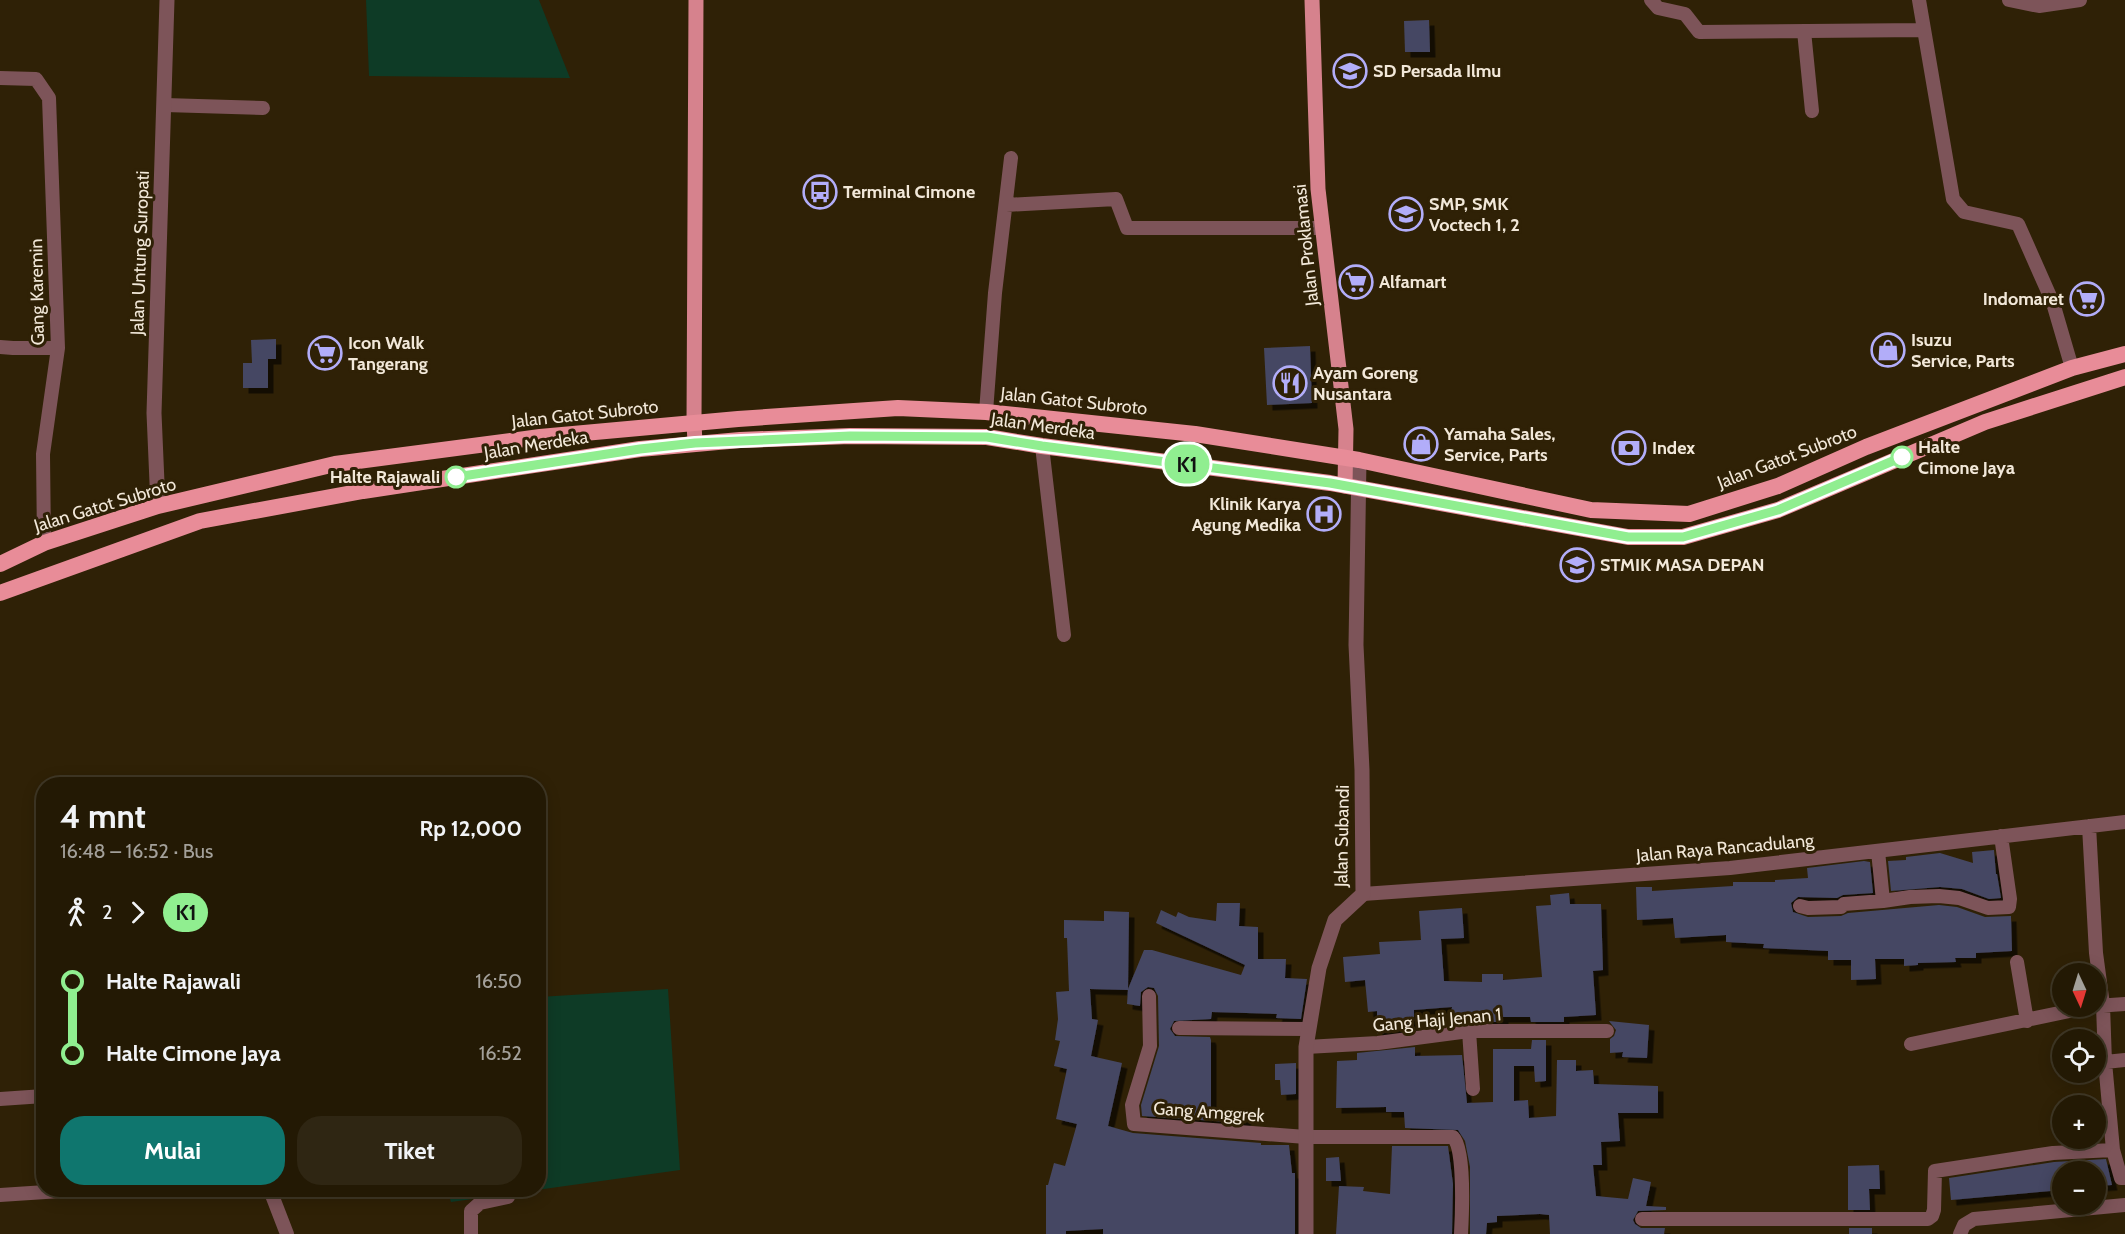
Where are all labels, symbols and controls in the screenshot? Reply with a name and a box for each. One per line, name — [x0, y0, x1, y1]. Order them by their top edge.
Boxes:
school or university icon: SD Persada Ilmu — [1332, 53, 1368, 89]
place label: SD Persada Ilmu — [1373, 60, 1501, 82]
street label: Jalan Untung Suropati — [126, 170, 154, 337]
bus stop icon: Terminal Cimone — [802, 174, 838, 210]
place label: Terminal Cimone — [843, 181, 975, 203]
street label: Jalan Proklamasi — [1289, 183, 1323, 308]
place label: SMP, SMK Voctech 1, 2 — [1429, 193, 1520, 236]
school or university icon: SMP, SMK Voctech 1, 2 — [1388, 196, 1424, 232]
street label: Gang Karemin — [25, 238, 49, 346]
supermarket icon: Alfamart — [1338, 264, 1374, 300]
place label: Alfamart — [1379, 271, 1447, 293]
supermarket icon: Indomaret — [2069, 281, 2105, 317]
place label: Indomaret — [1983, 288, 2064, 310]
place label: Isuzu Service, Parts — [1911, 329, 2015, 372]
place label: Icon Walk Tangerang — [348, 332, 428, 375]
shop icon: Isuzu Service, Parts — [1870, 332, 1906, 368]
supermarket icon: Icon Walk Tangerang — [307, 335, 343, 371]
place label: Ayam Goreng Nusantara — [1313, 362, 1418, 405]
restaurant icon: Ayam Goreng Nusantara — [1272, 365, 1308, 401]
street label: Jalan Gatot Subroto — [999, 382, 1149, 420]
street label: Jalan Gatot Subroto — [510, 395, 660, 433]
street label: Jalan Merdeka — [989, 408, 1097, 444]
street label: Jalan Gatot Subroto — [1713, 420, 1860, 494]
place label: Yamaha Sales, Service, Parts — [1443, 423, 1555, 466]
street label: Jalan Merdeka — [481, 426, 590, 464]
shop icon: Yamaha Sales, Service, Parts — [1403, 426, 1439, 462]
bank icon: Index — [1611, 430, 1647, 466]
place label: Halte Cimone Jaya — [1918, 436, 2015, 479]
place label: Index — [1652, 437, 1695, 459]
line badge: K1 — [1160, 444, 1214, 484]
marker: Halte Cimone Jaya — [1891, 446, 1913, 468]
text: K1 — [1177, 452, 1197, 477]
place label: Halte Rajawali — [330, 466, 440, 488]
marker: Halte Rajawali — [445, 466, 467, 488]
street label: Jalan Gatot Subroto — [30, 473, 179, 537]
place label: Klinik Karya Agung Medika — [1192, 493, 1301, 536]
hospital icon: Klinik Karya Agung Medika — [1306, 496, 1342, 532]
school or university icon: STMIK MASA DEPAN — [1559, 547, 1595, 583]
place label: STMIK MASA DEPAN — [1600, 554, 1765, 576]
street label: Jalan Subandi — [1330, 785, 1354, 888]
text: 4 mnt — [60, 796, 146, 836]
text: Rp 12,000 — [420, 815, 522, 842]
street label: Jalan Raya Rancadulang — [1634, 829, 1816, 867]
text: 16:48 – 16:52 · Bus — [60, 839, 213, 863]
icon: walk — [60, 896, 93, 929]
icon: forward — [121, 896, 154, 929]
text: 2 — [102, 900, 112, 924]
text: K1 — [175, 900, 196, 925]
north arrow — [2052, 963, 2106, 1017]
map controls — [2052, 963, 2106, 1215]
text: Halte Rajawali — [106, 968, 241, 995]
text: 16:50 — [475, 969, 522, 993]
street label: Gang Haji Jenan 1 — [1372, 1003, 1502, 1037]
button: locate — [2052, 1029, 2106, 1083]
text: Halte Cimone Jaya — [106, 1040, 281, 1067]
text: 16:52 — [479, 1041, 522, 1065]
button: + — [2052, 1095, 2106, 1149]
street label: Gang Amggrek — [1153, 1097, 1266, 1127]
button: Mulai — [60, 1116, 285, 1185]
button: Tiket — [297, 1116, 522, 1185]
button: − — [2052, 1161, 2106, 1215]

